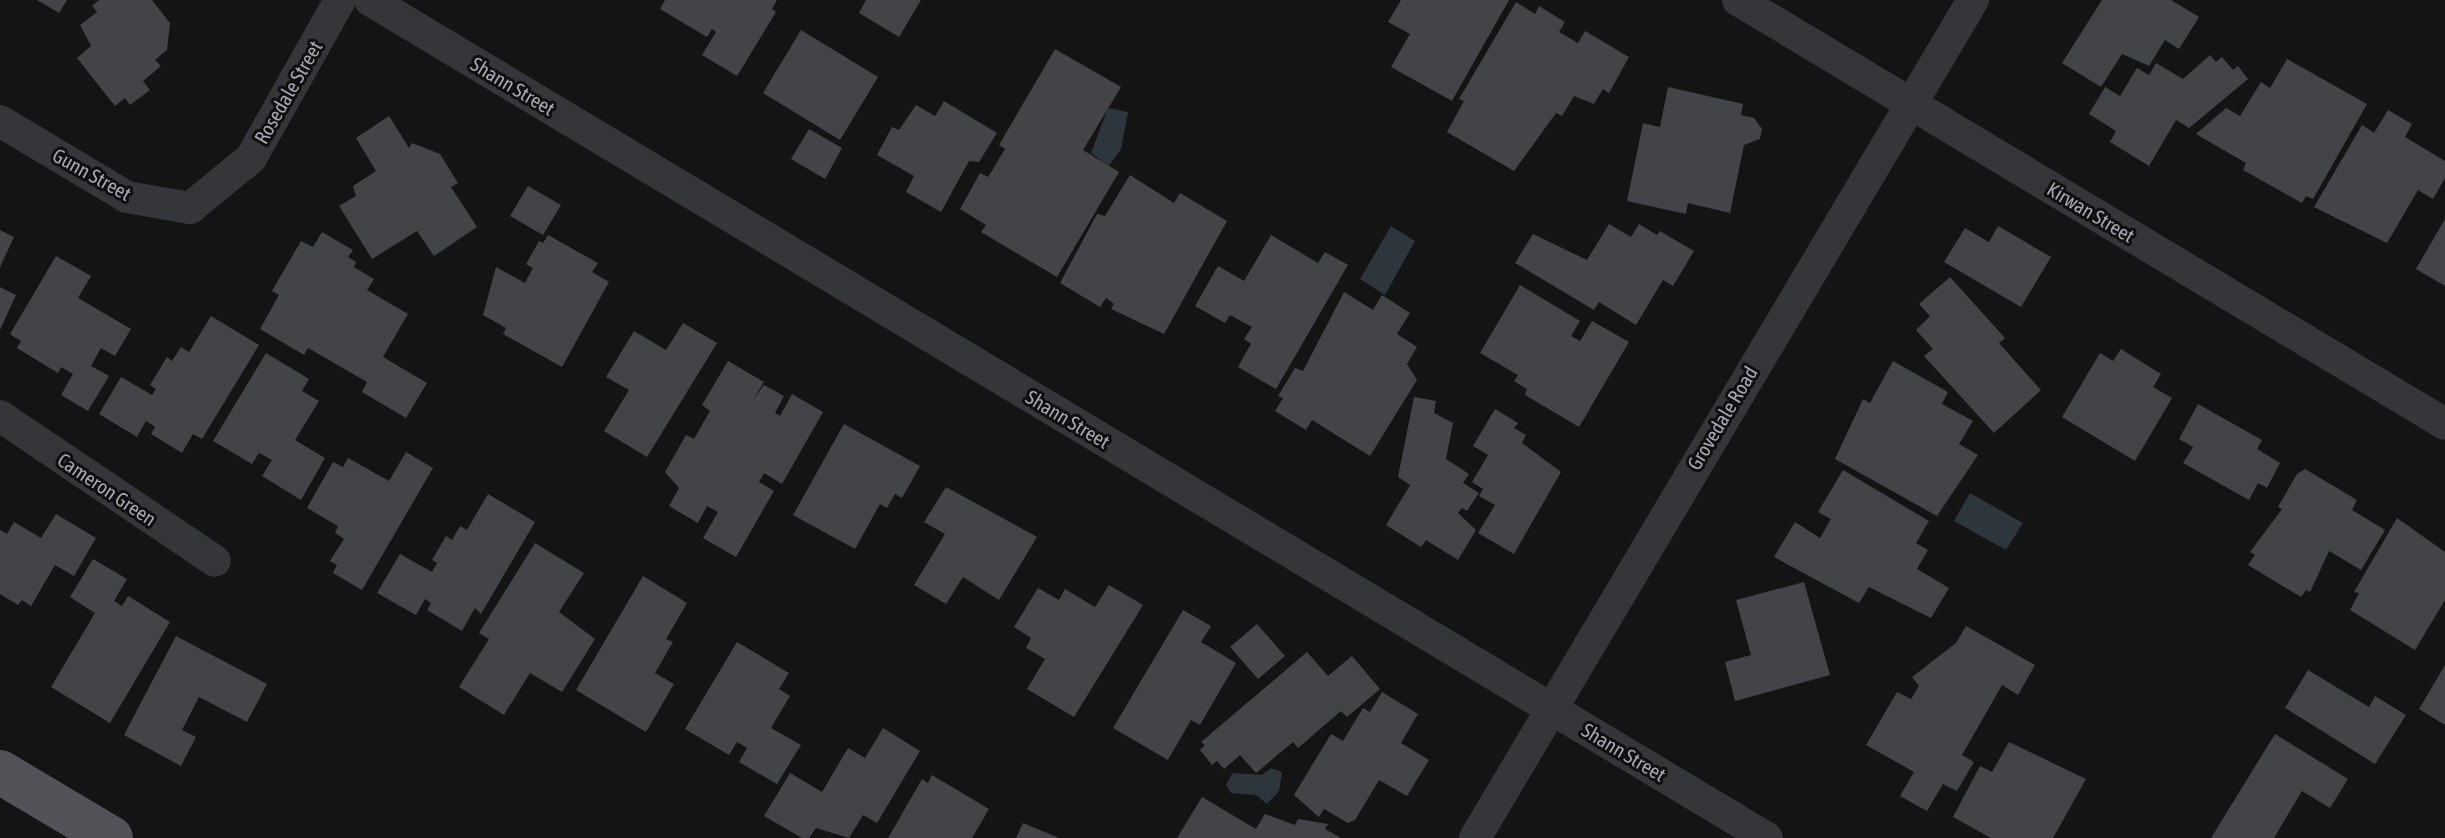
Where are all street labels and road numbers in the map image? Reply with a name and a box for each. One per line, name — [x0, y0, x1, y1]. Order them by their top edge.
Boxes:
street label: Rosedale Street — [249, 36, 327, 148]
street label: Shann Street — [467, 52, 559, 120]
street label: Gunn Street — [48, 143, 136, 205]
street label: Kirwan Street — [2043, 177, 2139, 247]
street label: Grovedale Road — [1682, 362, 1762, 474]
street label: Shann Street — [1022, 385, 1114, 453]
street label: Cameron Green — [53, 447, 161, 531]
street label: Shann Street — [1578, 718, 1670, 786]

